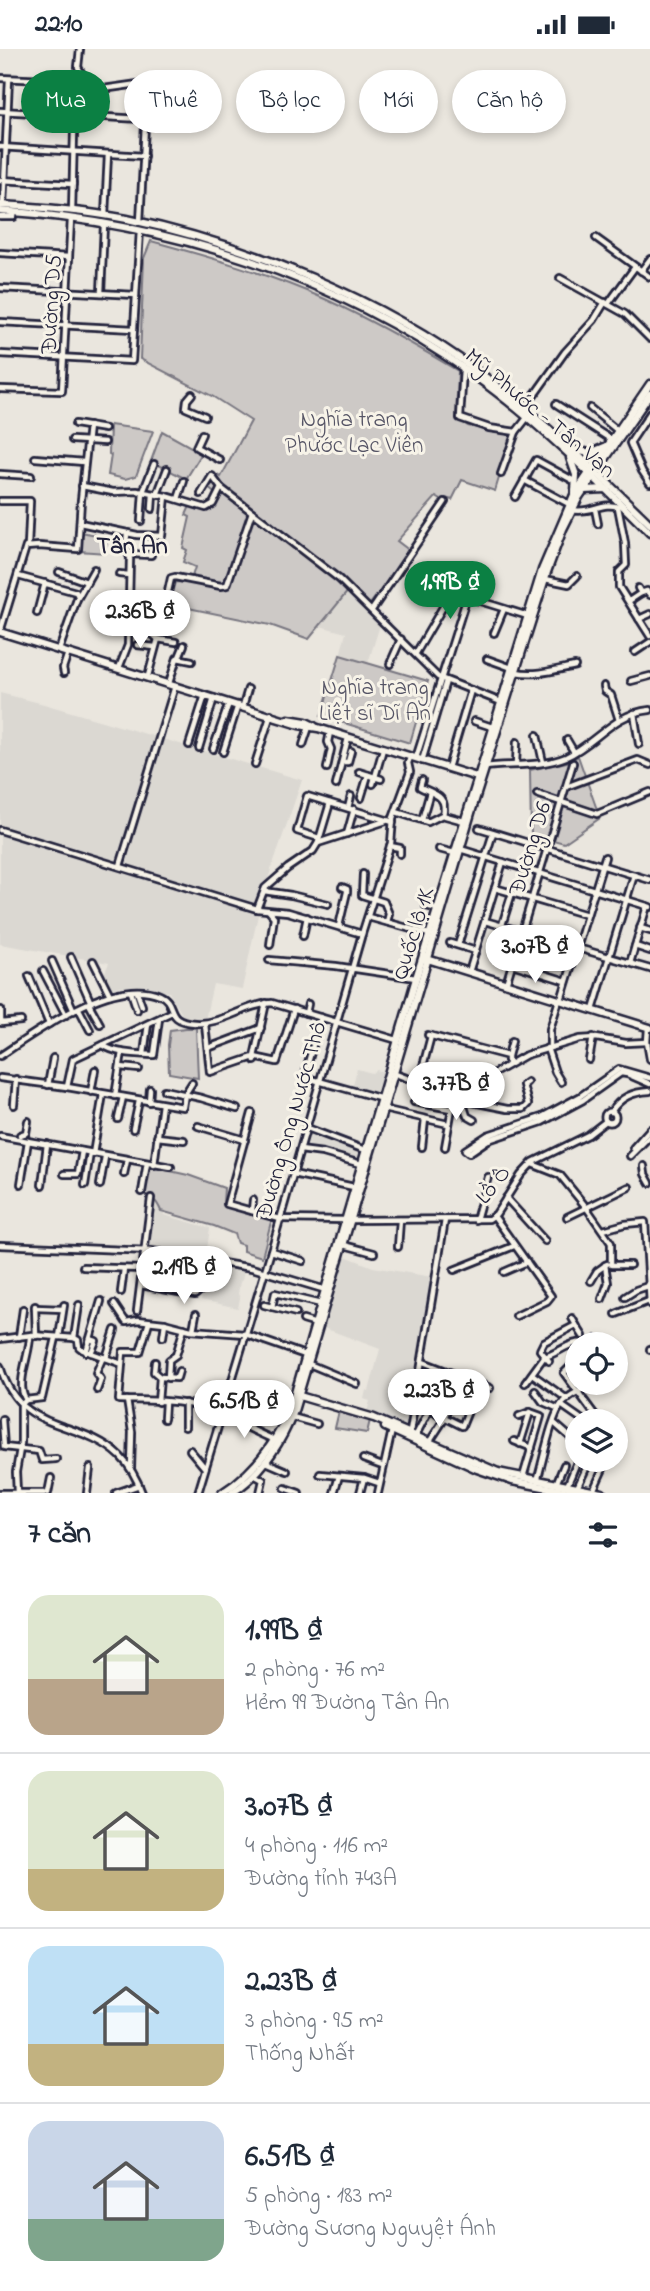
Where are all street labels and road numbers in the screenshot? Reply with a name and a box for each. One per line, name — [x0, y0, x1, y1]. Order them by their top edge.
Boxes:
street label: Đường D5 — [33, 254, 73, 356]
street label: Mỹ Phước - Tân Vạn — [455, 341, 622, 489]
street label: Đường D6 — [501, 798, 562, 901]
street label: Quốc lộ 1K — [385, 883, 444, 984]
street label: Đường Ống Nước Thô — [248, 1018, 337, 1225]
street label: Lồ Ô — [468, 1159, 520, 1212]

